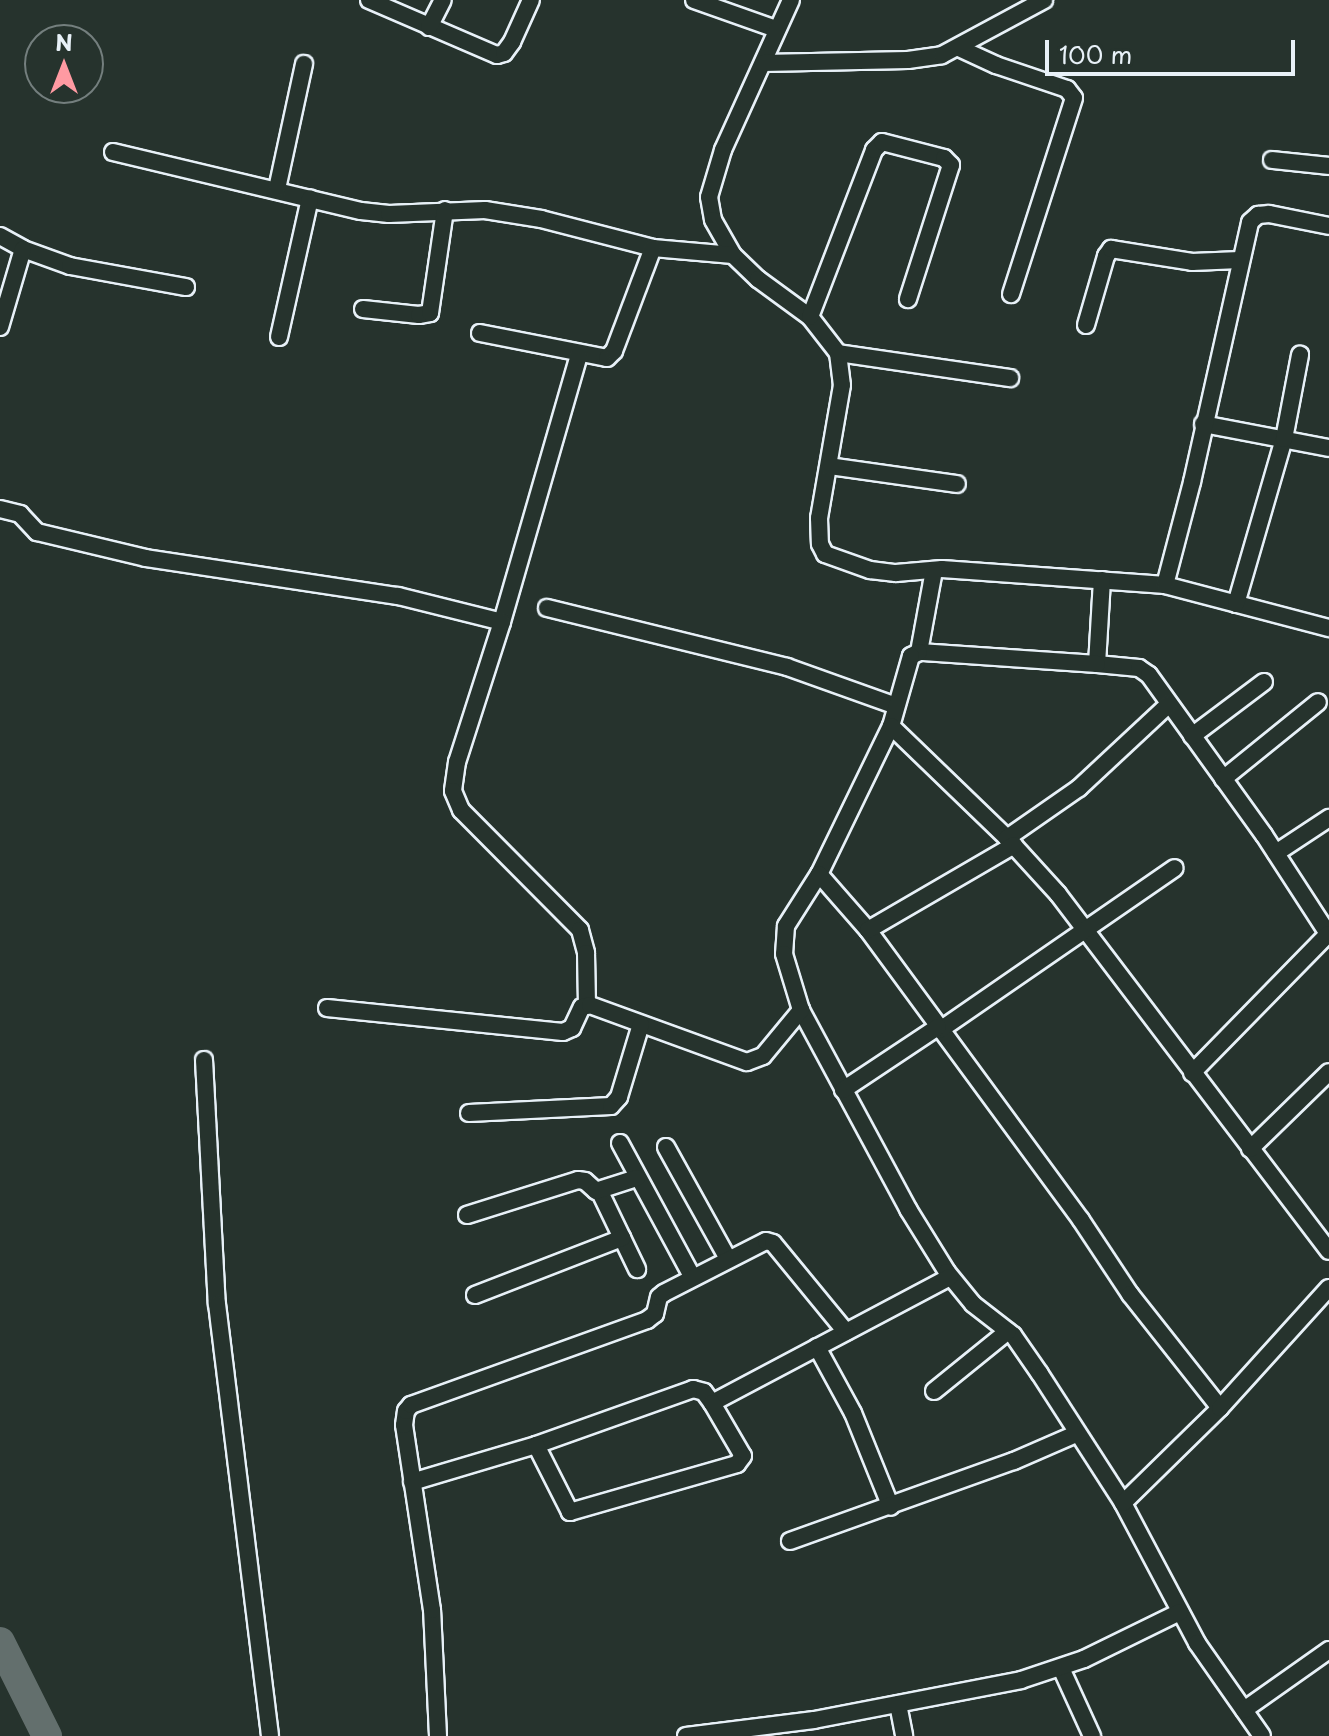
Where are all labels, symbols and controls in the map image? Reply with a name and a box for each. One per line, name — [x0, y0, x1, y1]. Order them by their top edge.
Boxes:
north arrow — [24, 24, 104, 104]
scale bar — [1049, 24, 1299, 74]
text: N — [55, 25, 73, 58]
text: 100 m — [1059, 36, 1132, 72]

